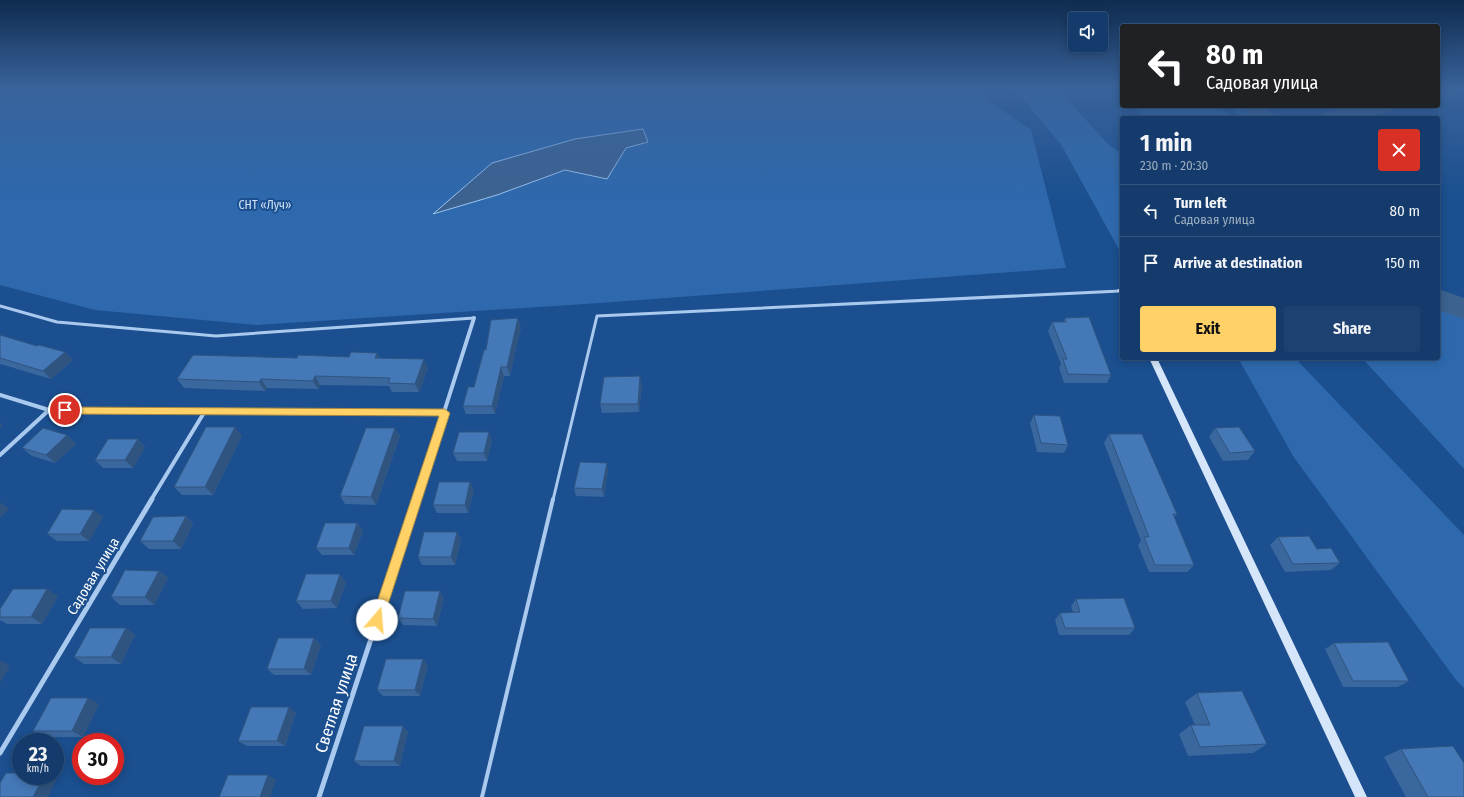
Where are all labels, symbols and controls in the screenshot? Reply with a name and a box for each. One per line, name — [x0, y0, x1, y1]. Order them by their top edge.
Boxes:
map controls — [1068, 12, 1108, 52]
button: sound — [1068, 12, 1108, 52]
text: 80 m — [1206, 38, 1263, 71]
icon: left — [1140, 40, 1192, 92]
text: Садовая улица — [1206, 72, 1318, 94]
text: 1 min — [1140, 129, 1192, 157]
button: close — [1378, 129, 1420, 171]
text: 230 m · 20:30 — [1140, 158, 1208, 173]
text: Turn left — [1174, 194, 1227, 212]
park label: СНТ «Луч» — [239, 198, 291, 212]
icon: left — [1140, 200, 1162, 222]
text: 80 m — [1390, 202, 1420, 220]
text: Садовая улица — [1174, 212, 1255, 227]
icon: arrive — [1140, 252, 1162, 274]
text: Arrive at destination — [1174, 254, 1302, 272]
text: 150 m — [1384, 254, 1420, 272]
button: Exit — [1140, 306, 1276, 352]
button: Share — [1284, 306, 1420, 352]
pin — [48, 393, 82, 427]
icon: arrive — [54, 399, 76, 421]
street label: Садовая улица — [64, 534, 123, 618]
position arrow — [356, 599, 398, 641]
street label: Светлая улица — [311, 651, 362, 755]
speed limit sign: 30 — [72, 733, 124, 785]
text: 23 — [29, 742, 47, 766]
text: km/h — [27, 763, 49, 775]

